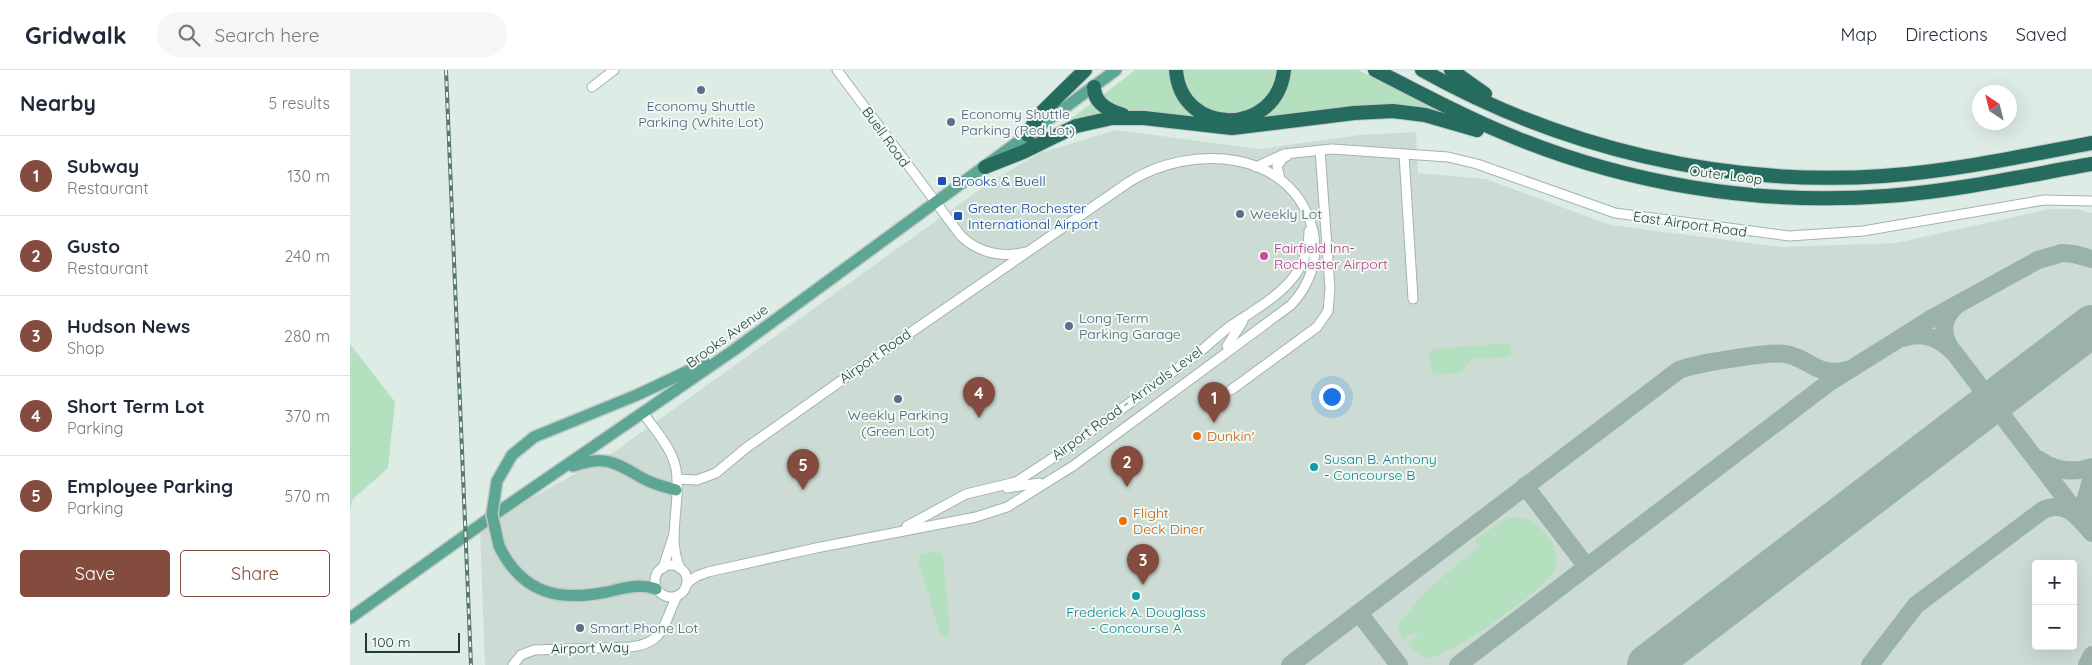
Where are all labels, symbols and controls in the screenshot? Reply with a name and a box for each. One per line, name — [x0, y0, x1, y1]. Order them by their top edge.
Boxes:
search box — [157, 12, 507, 57]
text: Gridwalk — [25, 20, 127, 50]
icon: search — [175, 21, 203, 49]
text: Search here — [215, 23, 319, 47]
text: Map — [1840, 23, 1877, 46]
text: Directions — [1905, 23, 1988, 46]
text: Saved — [2016, 23, 2067, 46]
marker: Economy Shuttle Parking (White Lot) — [695, 84, 707, 96]
north arrow — [1972, 85, 2017, 130]
text: Nearby — [20, 90, 96, 116]
text: 5 results — [269, 93, 330, 113]
place label: Economy Shuttle Parking (White Lot) — [638, 97, 764, 131]
street label: Buell Road — [858, 103, 914, 171]
place label: Economy Shuttle Parking (Red Lot) — [961, 105, 1075, 139]
marker: Economy Shuttle Parking (Red Lot) — [945, 116, 957, 128]
text: Subway — [67, 154, 139, 178]
street label: Outer Loop — [1689, 162, 1763, 188]
text: 1 — [33, 166, 39, 186]
text: 130 m — [287, 166, 330, 186]
place label: Brooks & Buell — [952, 172, 1046, 190]
marker: Brooks & Buell — [936, 175, 948, 187]
text: Restaurant — [67, 178, 149, 198]
place label: Greater Rochester International Airport — [968, 199, 1099, 233]
place label: Weekly Lot — [1250, 205, 1322, 223]
street label: East Airport Road — [1632, 207, 1748, 241]
marker: Weekly Lot — [1234, 208, 1246, 220]
marker: Greater Rochester International Airport — [952, 210, 964, 222]
text: Gusto — [67, 234, 120, 258]
place label: Fairfield Inn- Rochester Airport — [1274, 239, 1388, 273]
text: 2 — [31, 246, 41, 266]
text: 240 m — [284, 246, 330, 266]
marker: Fairfield Inn- Rochester Airport — [1258, 250, 1270, 262]
text: Restaurant — [67, 258, 149, 278]
street label: Brooks Avenue — [683, 300, 772, 372]
place label: Long Term Parking Garage — [1079, 309, 1181, 343]
text: Hudson News — [67, 314, 190, 338]
marker: Long Term Parking Garage — [1063, 320, 1075, 332]
street label: Airport Road — [836, 325, 914, 387]
text: 3 — [32, 326, 40, 346]
text: 280 m — [284, 326, 330, 346]
text: Shop — [67, 338, 104, 358]
street label: Airport Road - Arrivals Level — [1048, 342, 1206, 464]
pin: 4 — [963, 377, 995, 418]
pin: 1 — [1198, 382, 1230, 423]
your location — [1319, 384, 1345, 410]
marker: Weekly Parking (Green Lot) — [892, 393, 904, 405]
text: Short Term Lot — [67, 394, 205, 418]
text: 4 — [31, 406, 41, 426]
text: 370 m — [285, 406, 330, 426]
place label: Weekly Parking (Green Lot) — [848, 406, 948, 440]
text: Parking — [67, 418, 124, 438]
place label: Dunkin' — [1207, 427, 1255, 445]
marker: Dunkin' — [1191, 430, 1203, 442]
pin: 2 — [1111, 446, 1143, 487]
pin: 5 — [787, 449, 819, 490]
place label: Susan B. Anthony - Concourse B — [1324, 450, 1437, 484]
marker: Susan B. Anthony - Concourse B — [1308, 461, 1320, 473]
text: Employee Parking — [67, 474, 233, 498]
text: 5 — [31, 486, 41, 506]
text: 570 m — [285, 486, 330, 506]
text: Parking — [67, 498, 124, 518]
place label: Flight Deck Diner — [1133, 504, 1205, 538]
marker: Flight Deck Diner — [1117, 515, 1129, 527]
pin: 3 — [1127, 544, 1159, 585]
button: Save — [20, 550, 170, 597]
button: Share — [180, 550, 330, 597]
map controls — [2032, 560, 2077, 650]
button: + — [2032, 560, 2077, 605]
marker: Frederick A. Douglass - Concourse A — [1130, 590, 1142, 602]
place label: Frederick A. Douglass - Concourse A — [1066, 603, 1206, 637]
button: − — [2032, 605, 2077, 650]
place label: Smart Phone Lot — [590, 619, 699, 637]
marker: Smart Phone Lot — [574, 622, 586, 634]
scale bar — [365, 630, 460, 653]
text: 100 m — [372, 633, 410, 651]
street label: Airport Way — [551, 638, 629, 658]

